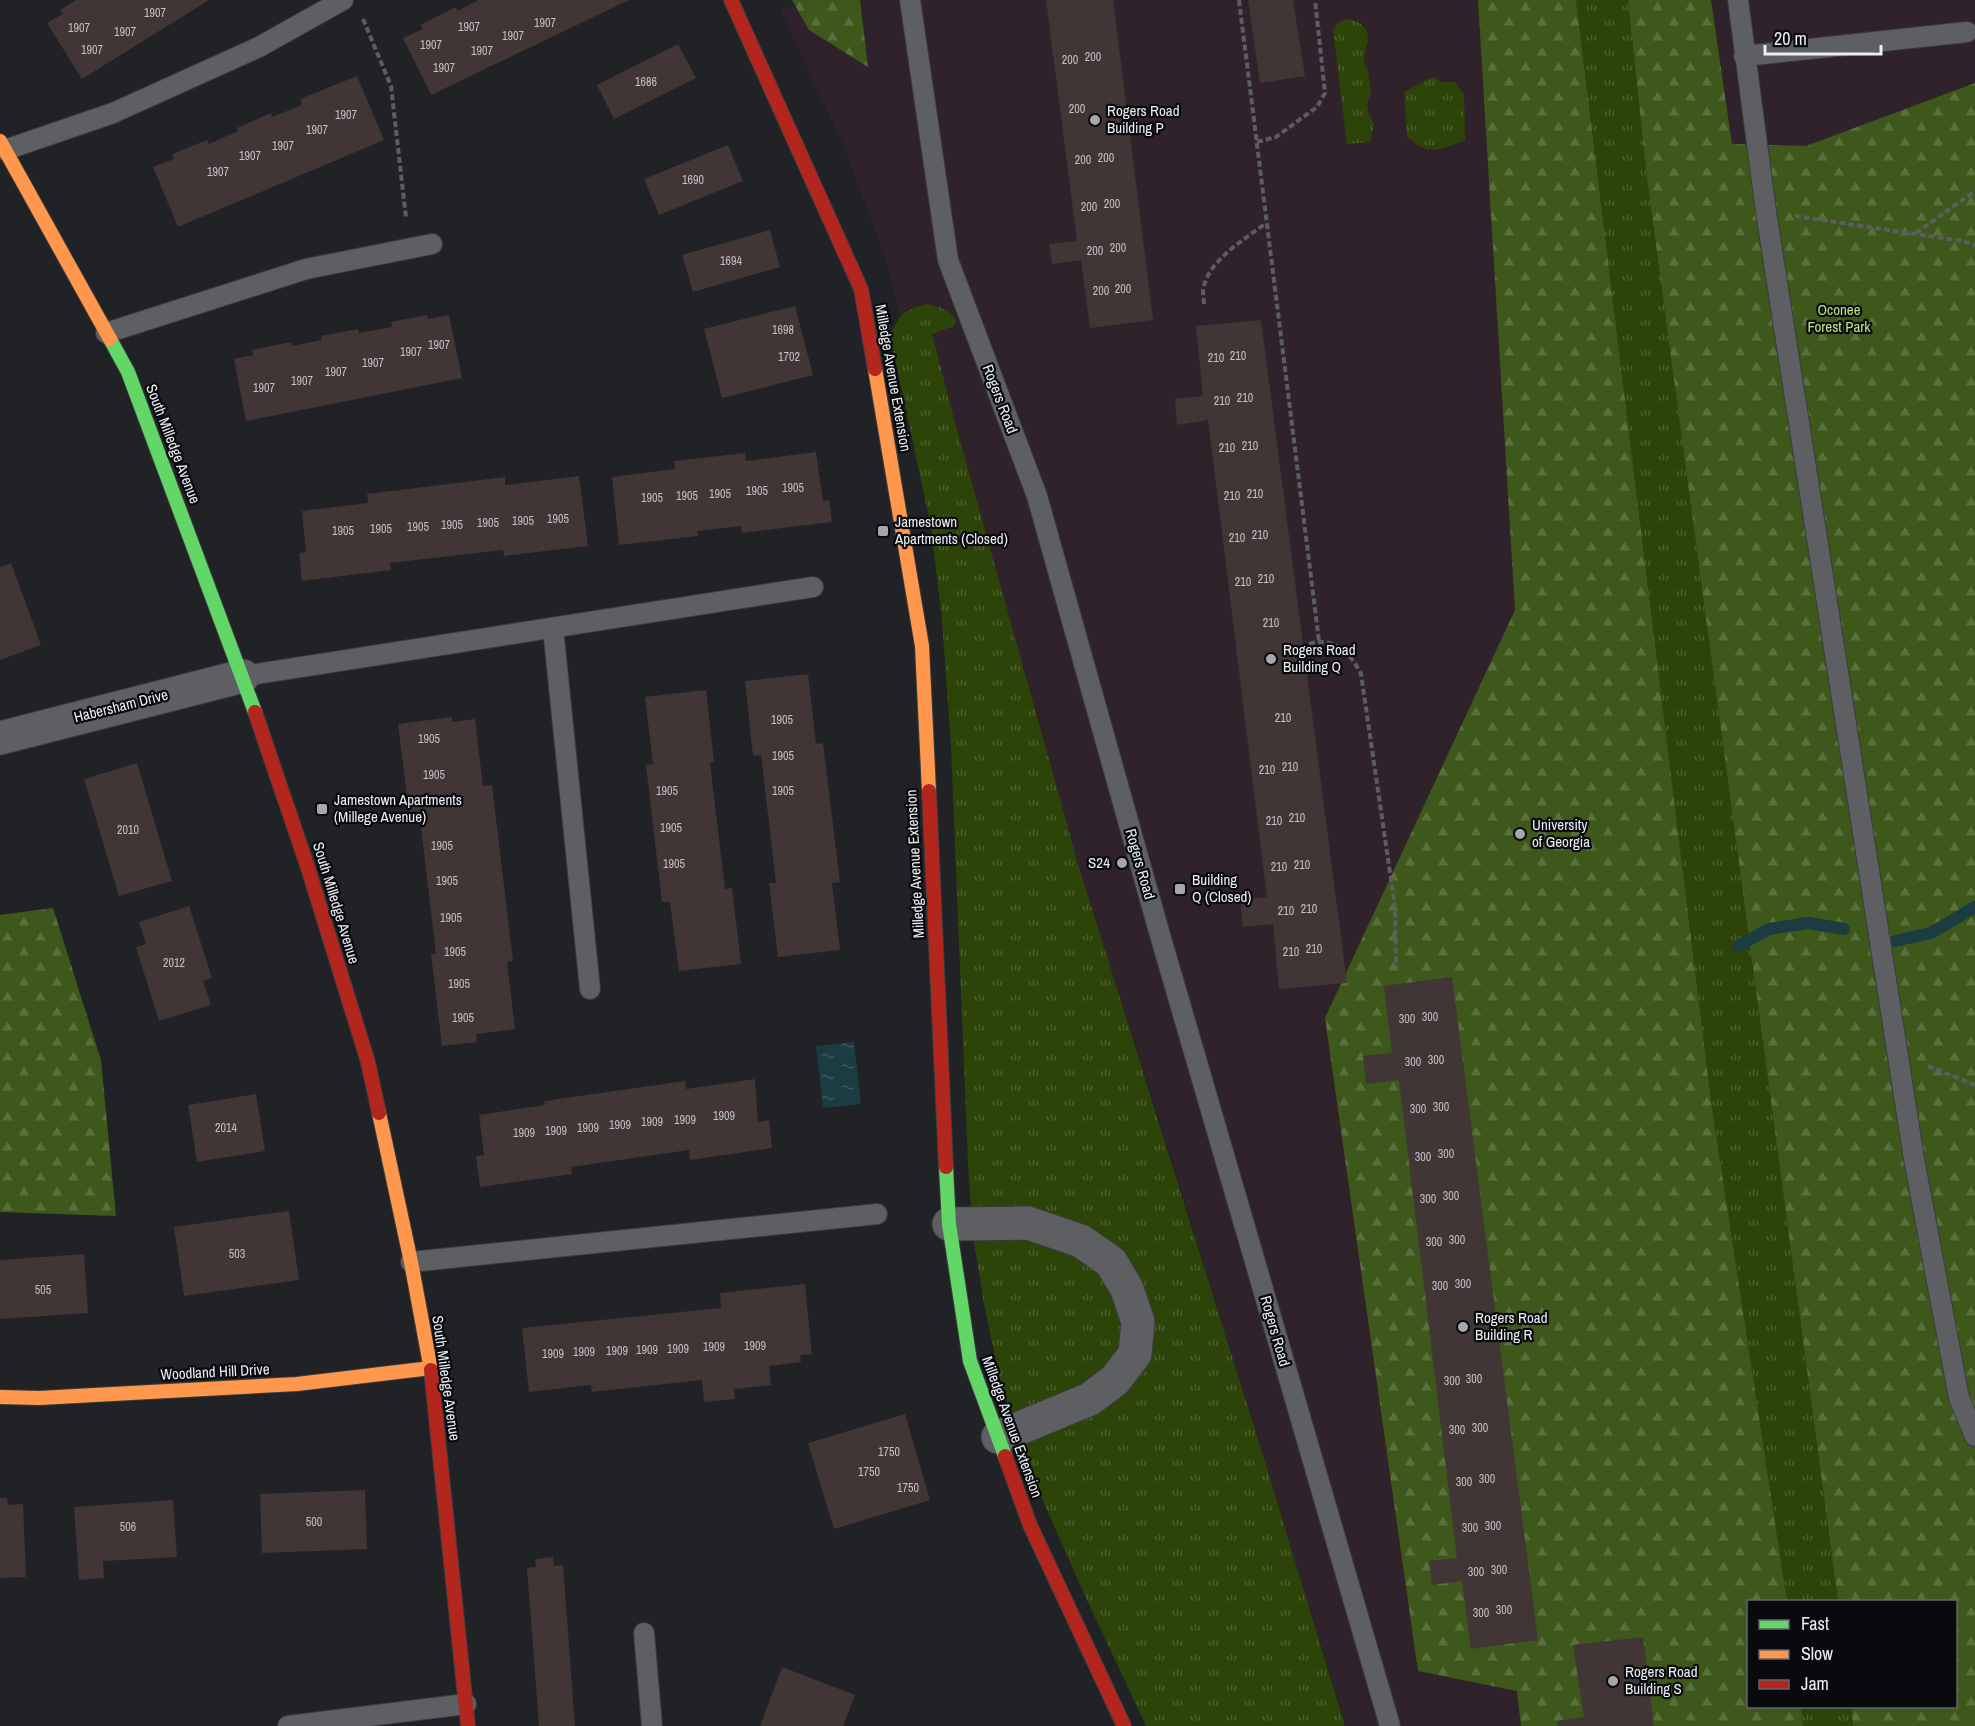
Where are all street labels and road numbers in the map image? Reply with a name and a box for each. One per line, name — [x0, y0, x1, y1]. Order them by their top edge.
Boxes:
street label: Milledge Avenue Extension — [870, 303, 917, 453]
street label: Rogers Road — [978, 361, 1023, 436]
street label: South Milledge Avenue — [141, 381, 206, 507]
street label: Habersham Drive — [72, 684, 170, 727]
street label: Milledge Avenue Extension — [900, 789, 929, 939]
street label: Rogers Road — [1120, 826, 1161, 902]
street label: South Milledge Avenue — [308, 839, 365, 966]
street label: Rogers Road — [1255, 1293, 1296, 1369]
street label: South Milledge Avenue — [427, 1314, 466, 1442]
street label: Milledge Avenue Extension — [977, 1353, 1048, 1500]
street label: Woodland Hill Drive — [160, 1358, 270, 1385]

